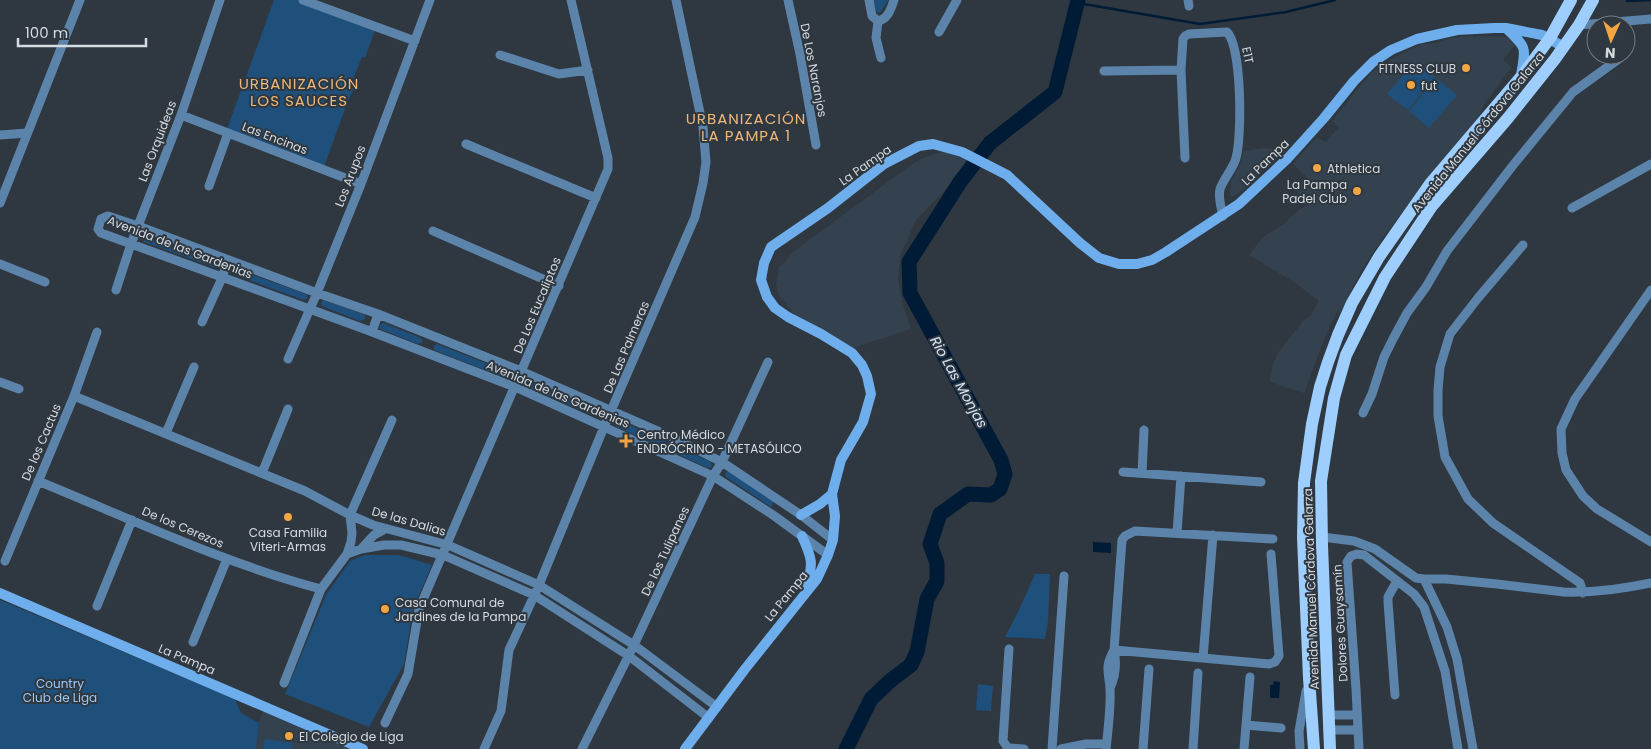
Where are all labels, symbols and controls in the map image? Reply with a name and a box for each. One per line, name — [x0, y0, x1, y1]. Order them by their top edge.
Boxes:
scale bar — [18, 15, 145, 47]
north arrow — [1586, 15, 1636, 65]
text: 100 m — [25, 22, 68, 43]
street label: De Los Naranjos — [797, 22, 831, 118]
text: N — [1605, 43, 1616, 63]
street label: E1T — [1238, 45, 1258, 65]
street label: Avenida Manuel Córdova Galarza — [1408, 48, 1548, 216]
place label: FITNESS CLUB — [1379, 60, 1456, 77]
marker: FITNESS CLUB — [1460, 62, 1472, 74]
district label: URBANIZACIÓN LOS SAUCES — [239, 73, 359, 111]
place label: fut — [1421, 77, 1437, 94]
marker: fut — [1405, 79, 1417, 91]
street label: Las Orquideas — [134, 98, 180, 184]
district label: URBANIZACIÓN LA PAMPA 1 — [686, 108, 806, 146]
street label: Las Encinas — [240, 118, 310, 158]
street label: La Pampa — [1237, 135, 1293, 189]
street label: La Pampa — [835, 141, 895, 189]
street label: Los Arupos — [330, 143, 370, 209]
place label: Athletica — [1327, 160, 1380, 177]
marker: Athletica — [1311, 162, 1323, 174]
place label: La Pampa Padel Club — [1282, 176, 1347, 207]
marker: La Pampa Padel Club — [1351, 185, 1363, 197]
street label: Avenida de las Gardenias — [105, 211, 255, 283]
street label: De Los Eucaliptos — [509, 254, 565, 356]
street label: De Las Palmeras — [599, 298, 653, 396]
water label: Rio Las Monjas — [925, 332, 993, 432]
street label: Avenida de las Gardenias — [484, 356, 632, 432]
street label: De los Cactus — [17, 401, 65, 483]
place label: Centro Médico ENDRÓCRINO - METASÓLICO — [637, 426, 802, 457]
marker: Centro Médico ENDRÓCRINO - METASÓLICO — [619, 434, 633, 448]
street label: Avenida Manuel Córdova Galarza — [1299, 488, 1323, 690]
street label: De los Cerezos — [140, 502, 226, 552]
street label: De las Dalias — [370, 502, 448, 540]
street label: De los Tulipanes — [637, 503, 693, 599]
marker: Casa Familia Viteri-Armas — [282, 511, 294, 523]
place label: Casa Familia Viteri-Armas — [249, 524, 327, 555]
street label: Dolores Guaysamín — [1328, 564, 1352, 682]
street label: La Pampa — [760, 567, 812, 625]
place label: Casa Comunal de Jardines de la Pampa — [395, 594, 526, 625]
marker: Casa Comunal de Jardines de la Pampa — [379, 603, 391, 615]
street label: La Pampa — [156, 639, 218, 679]
park label: Country Club de Liga — [23, 675, 97, 706]
place label: El Colegio de Liga — [299, 728, 404, 745]
marker: El Colegio de Liga — [283, 730, 295, 742]

